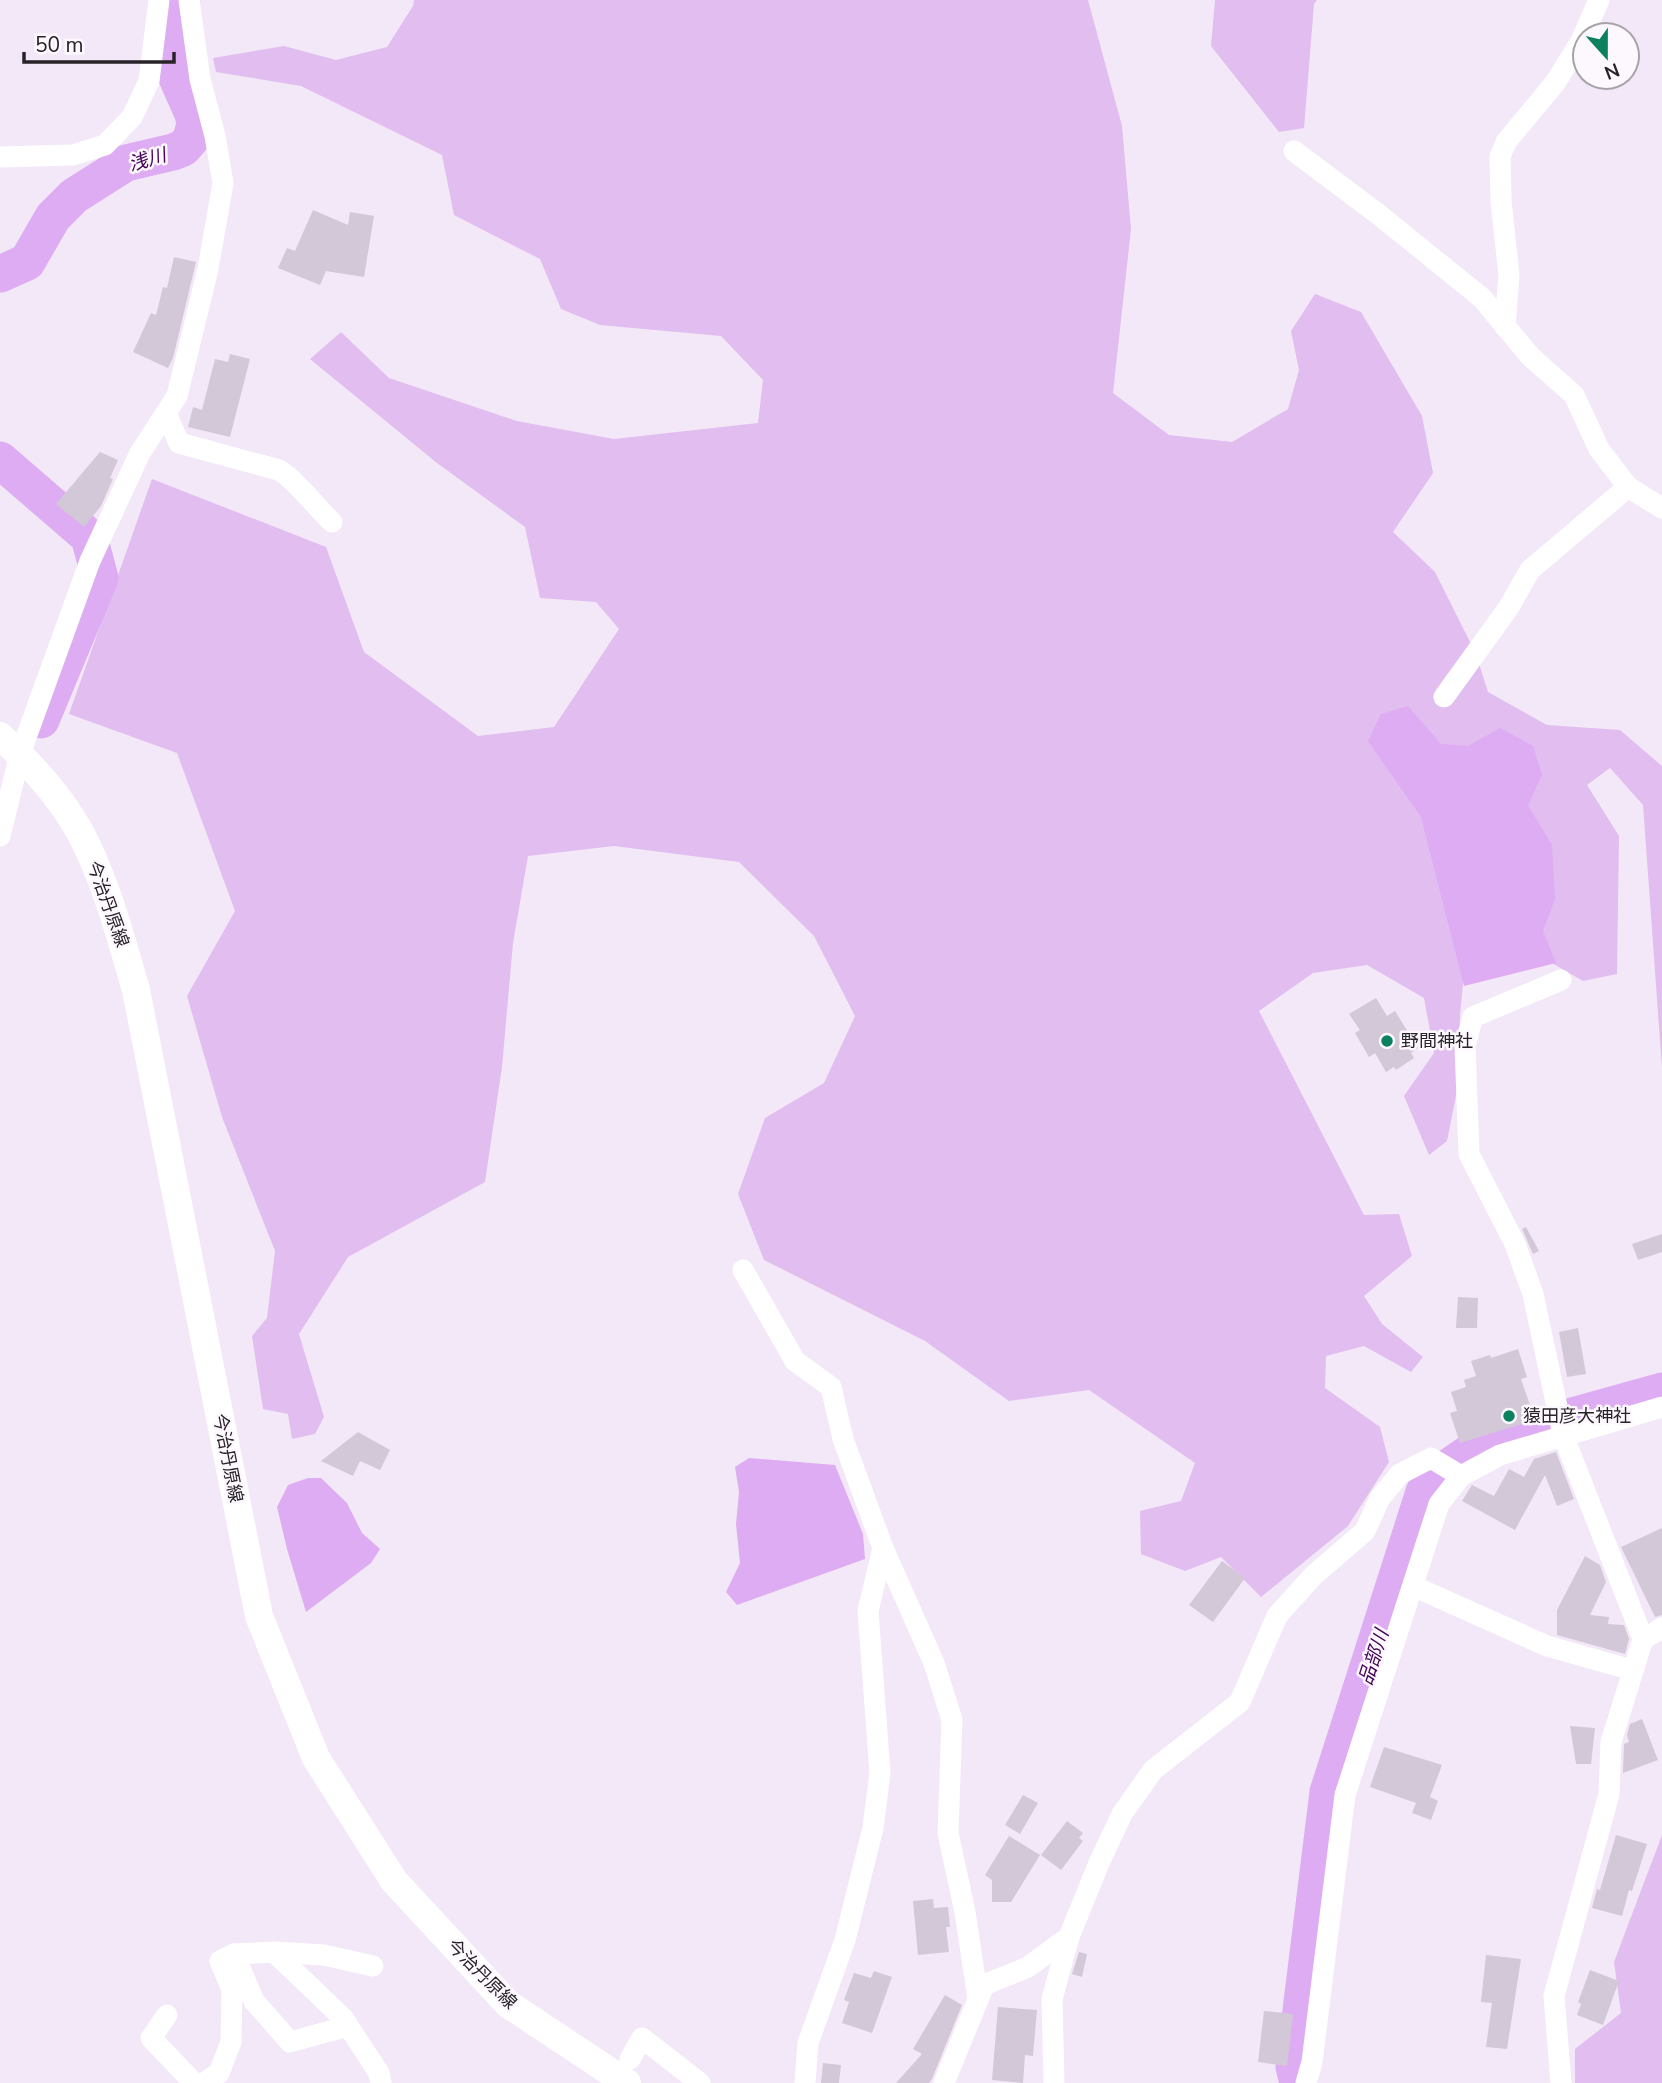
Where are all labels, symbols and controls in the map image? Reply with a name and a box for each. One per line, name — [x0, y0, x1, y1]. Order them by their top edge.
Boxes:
scale bar — [24, 21, 175, 65]
north arrow — [1571, 21, 1641, 91]
text: 50 m — [35, 31, 84, 59]
text: N — [1600, 56, 1623, 86]
water label: 浅川 — [125, 142, 171, 178]
street label: 今治丹原線 — [81, 858, 135, 950]
place label: 野間神社 — [1401, 1029, 1473, 1053]
marker: 野間神社 — [1379, 1033, 1395, 1049]
place label: 猿田彦大神社 — [1523, 1404, 1631, 1428]
marker: 猿田彦大神社 — [1501, 1408, 1517, 1424]
street label: 今治丹原線 — [208, 1412, 248, 1504]
water label: 品部川 — [1353, 1624, 1396, 1688]
street label: 今治丹原線 — [442, 1934, 522, 2014]

